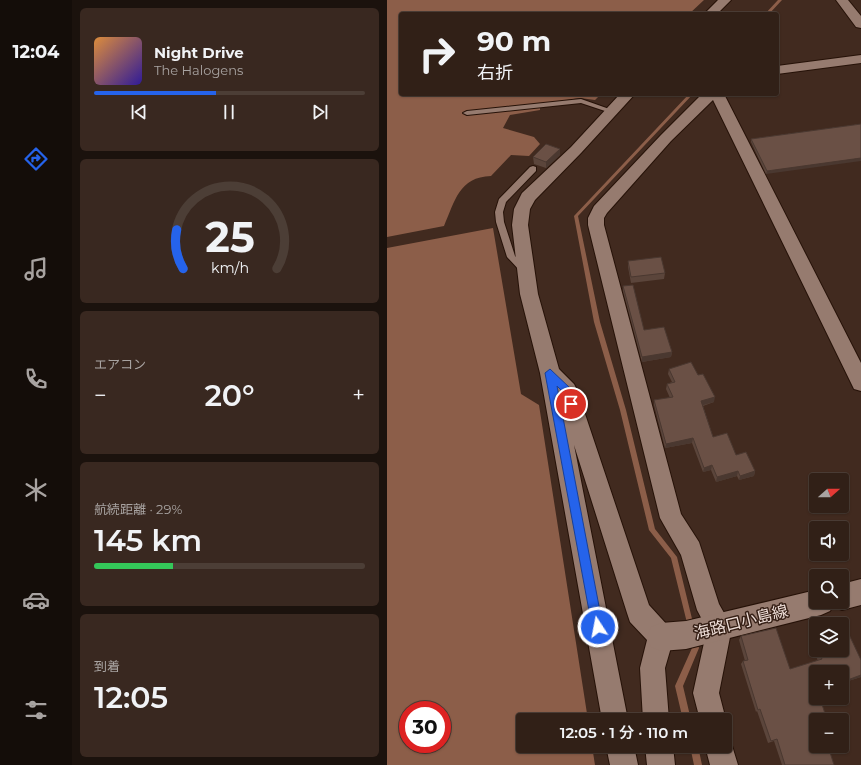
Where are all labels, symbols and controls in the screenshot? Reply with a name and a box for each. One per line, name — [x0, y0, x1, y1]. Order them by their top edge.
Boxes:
text: 90 m — [477, 24, 551, 58]
icon: right — [411, 28, 463, 80]
text: 12:04 — [12, 41, 60, 63]
text: Night Drive — [154, 43, 244, 62]
text: The Halogens — [154, 62, 243, 78]
text: 右折 — [477, 62, 513, 84]
icon: previous — [128, 101, 150, 123]
icon: pause — [218, 101, 240, 123]
icon: next — [309, 101, 331, 123]
icon: directions — [22, 145, 50, 173]
text: 25 — [205, 212, 254, 262]
icon: music — [22, 255, 50, 283]
text: km/h — [210, 259, 249, 277]
text: エアコン — [94, 356, 146, 372]
icon: phone — [22, 365, 50, 393]
text: 20° — [204, 377, 255, 414]
text: − — [94, 382, 107, 409]
text: + — [352, 382, 365, 409]
pin — [554, 387, 588, 421]
icon: arrive — [560, 393, 582, 415]
north arrow — [809, 473, 849, 513]
map controls — [809, 473, 849, 753]
icon: climate — [22, 476, 50, 504]
text: 航続距離 · 29% — [94, 501, 182, 517]
button: sound — [809, 521, 849, 561]
text: 145 km — [94, 522, 202, 559]
button: search — [809, 569, 849, 609]
icon: car — [22, 586, 50, 614]
street label: 海路口小島線 — [692, 601, 790, 643]
position arrow — [577, 606, 619, 648]
button: layers — [809, 617, 849, 657]
text: 到着 — [94, 658, 120, 674]
button: + — [809, 665, 849, 705]
text: 12:05 — [94, 679, 168, 716]
icon: filters — [22, 696, 50, 724]
speed limit sign: 30 — [399, 701, 451, 753]
button: − — [809, 713, 849, 753]
text: 12:05 · 1 分 · 110 m — [560, 723, 688, 742]

